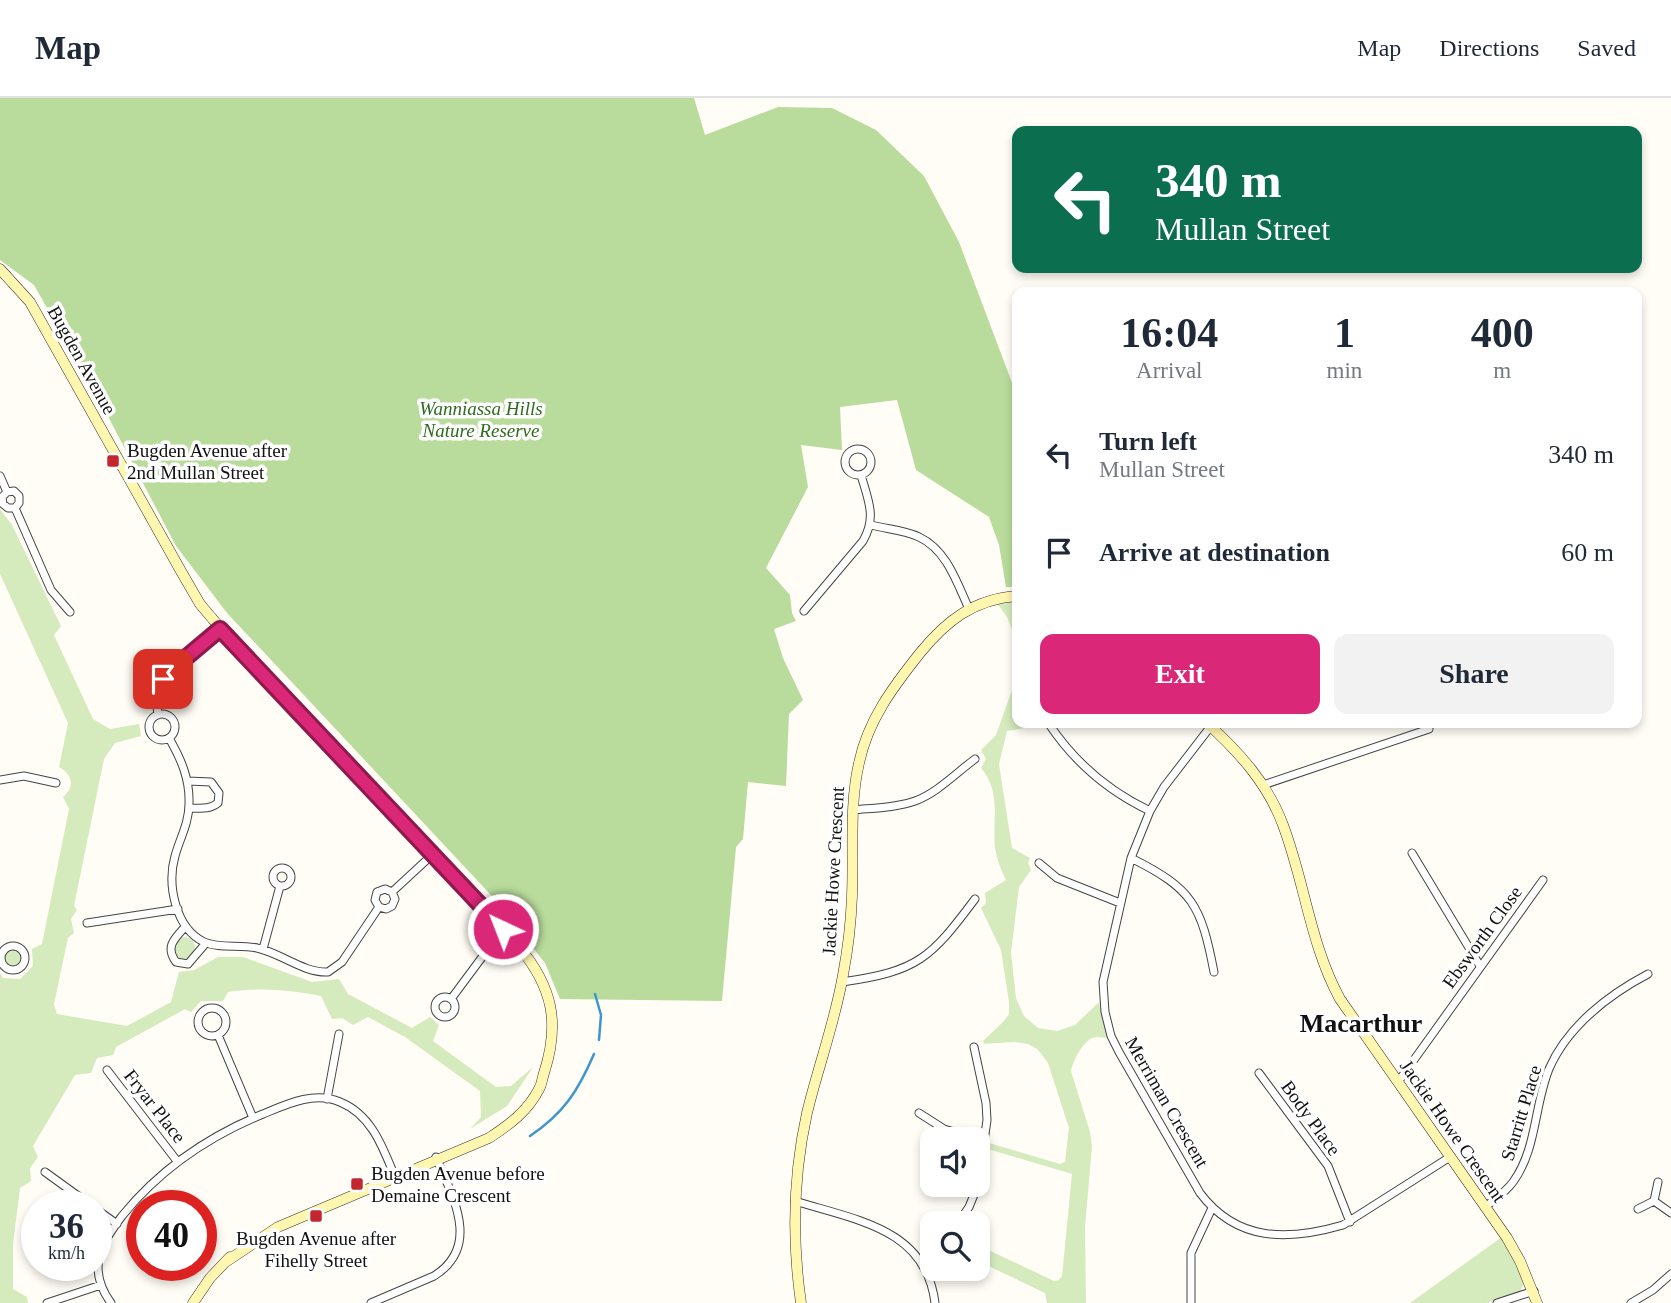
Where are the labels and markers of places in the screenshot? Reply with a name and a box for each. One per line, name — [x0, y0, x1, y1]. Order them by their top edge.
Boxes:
place label: Bugden Avenue after 2nd Mullan Street — [127, 440, 288, 483]
marker: Bugden Avenue after 2nd Mullan Street — [105, 453, 121, 469]
pin — [133, 649, 193, 709]
place label: Bugden Avenue before Demaine Crescent — [371, 1163, 545, 1206]
marker: Bugden Avenue before Demaine Crescent — [349, 1176, 365, 1192]
marker: Bugden Avenue after Fihelly Street — [308, 1208, 324, 1224]
place label: Bugden Avenue after Fihelly Street — [236, 1228, 397, 1271]

